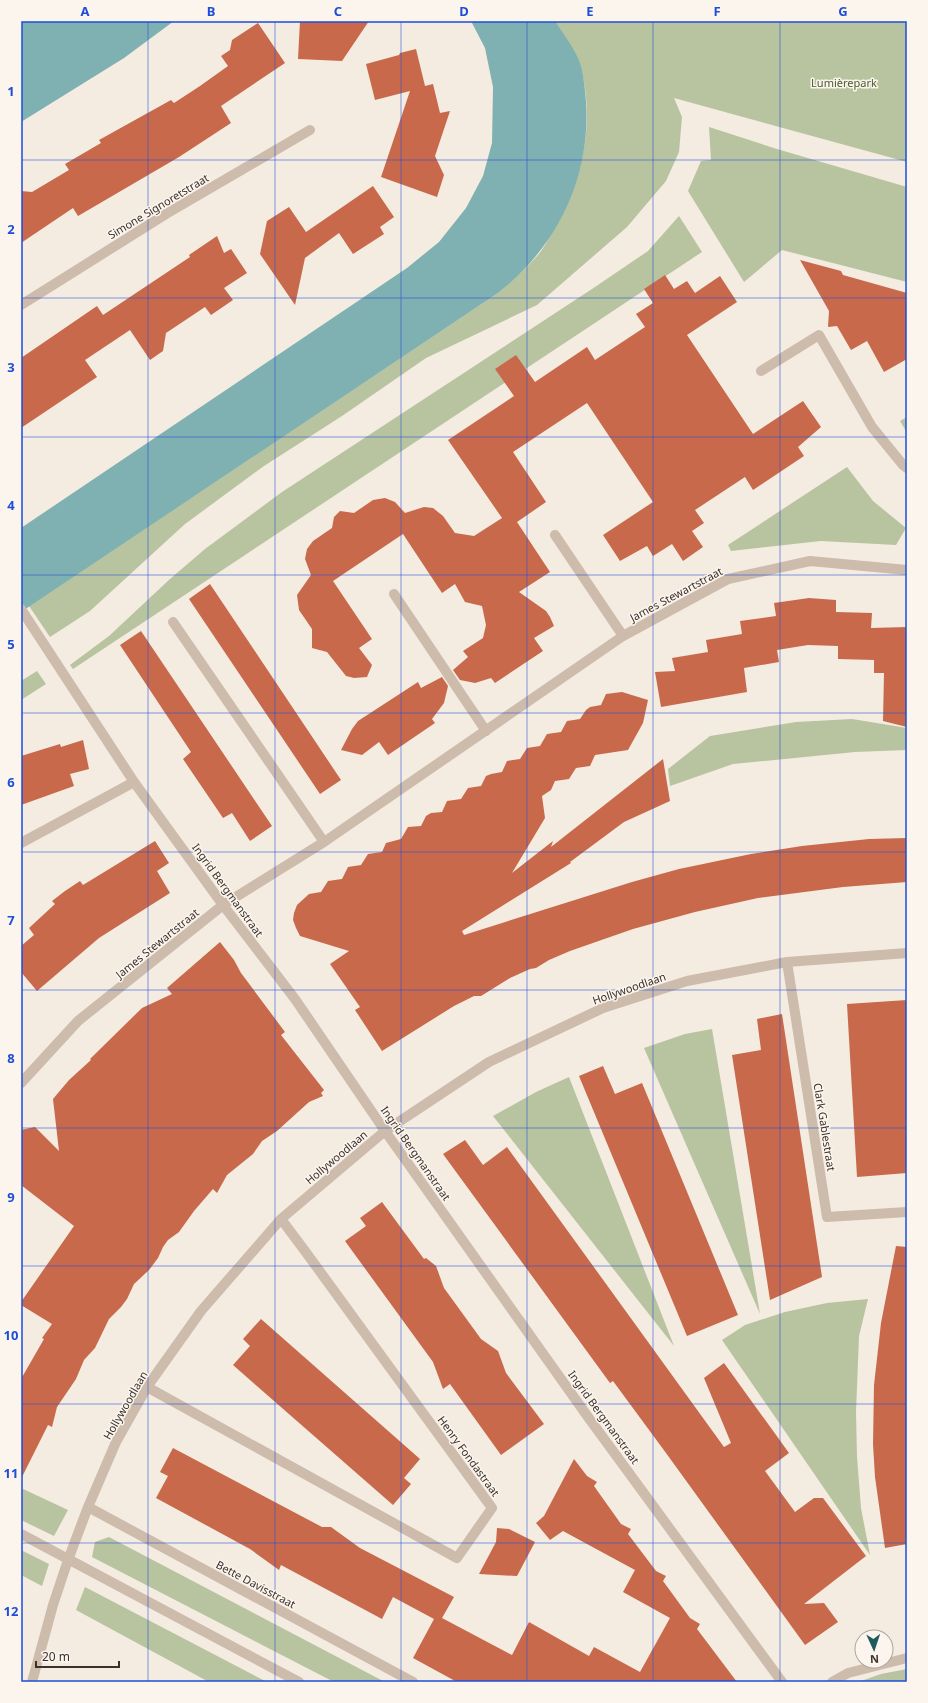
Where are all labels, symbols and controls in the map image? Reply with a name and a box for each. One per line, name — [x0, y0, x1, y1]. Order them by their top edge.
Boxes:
text: A — [81, 2, 90, 20]
text: B — [207, 2, 215, 20]
text: C — [334, 2, 342, 20]
text: D — [459, 2, 469, 20]
text: E — [586, 2, 594, 20]
text: F — [713, 2, 721, 20]
text: G — [838, 2, 848, 20]
park label: Lumièrepark — [811, 75, 877, 90]
text: 1 — [7, 82, 15, 100]
street label: Simone Signoretstraat — [105, 170, 211, 242]
text: 2 — [7, 220, 15, 238]
text: 3 — [7, 358, 15, 376]
text: 4 — [7, 496, 15, 514]
street label: James Stewartstraat — [626, 563, 725, 625]
text: 5 — [7, 635, 15, 653]
text: 6 — [7, 773, 15, 791]
street label: Ingrid Bergmanstraat — [189, 840, 267, 940]
street label: James Stewartstraat — [111, 905, 202, 982]
text: 7 — [7, 911, 15, 929]
street label: Hollywoodlaan — [590, 968, 668, 1008]
text: 8 — [7, 1049, 15, 1067]
street label: Clark Gablestraat — [811, 1082, 839, 1172]
street label: Ingrid Bergmanstraat — [378, 1103, 454, 1203]
street label: Hollywoodlaan — [302, 1127, 370, 1187]
text: 9 — [7, 1188, 15, 1206]
text: 10 — [4, 1326, 18, 1344]
street label: Ingrid Bergmanstraat — [565, 1367, 643, 1467]
street label: Hollywoodlaan — [99, 1368, 151, 1442]
street label: Henry Fondastraat — [435, 1413, 503, 1499]
text: 11 — [4, 1464, 18, 1482]
street label: Bette Davisstraat — [214, 1557, 298, 1611]
text: 12 — [4, 1602, 18, 1620]
north arrow — [854, 1629, 894, 1669]
scale bar — [36, 1643, 119, 1669]
text: 20 m — [42, 1648, 70, 1665]
text: N — [870, 1652, 879, 1667]

